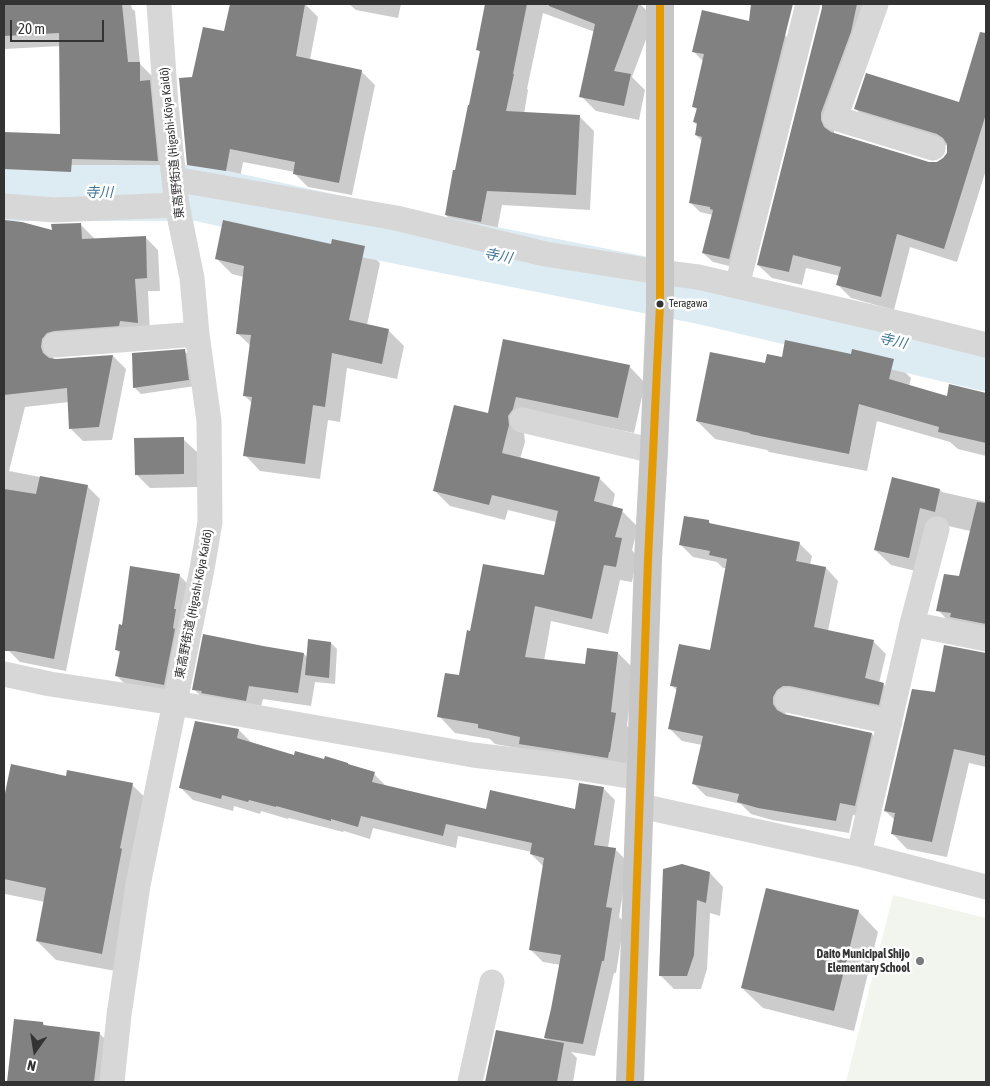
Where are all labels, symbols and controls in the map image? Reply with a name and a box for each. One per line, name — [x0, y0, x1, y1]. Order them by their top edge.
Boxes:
scale bar — [12, 10, 106, 42]
text: 20 m — [18, 20, 45, 37]
street label: 東高野街道 (Higashi-Kōya Kaidō) — [157, 67, 187, 219]
water label: 寺川 — [85, 185, 113, 201]
water label: 寺川 — [483, 245, 513, 267]
place label: Teragawa — [669, 297, 707, 311]
marker: Teragawa — [655, 299, 665, 309]
water label: 寺川 — [877, 330, 909, 352]
street label: 東高野街道 (Higashi-Kōya Kaidō) — [172, 528, 216, 680]
place label: Daito Municipal Shijo Elementary School — [817, 947, 910, 975]
marker: Daito Municipal Shijo Elementary School — [914, 955, 926, 967]
north arrow — [10, 1026, 60, 1076]
text: N — [26, 1057, 37, 1074]

